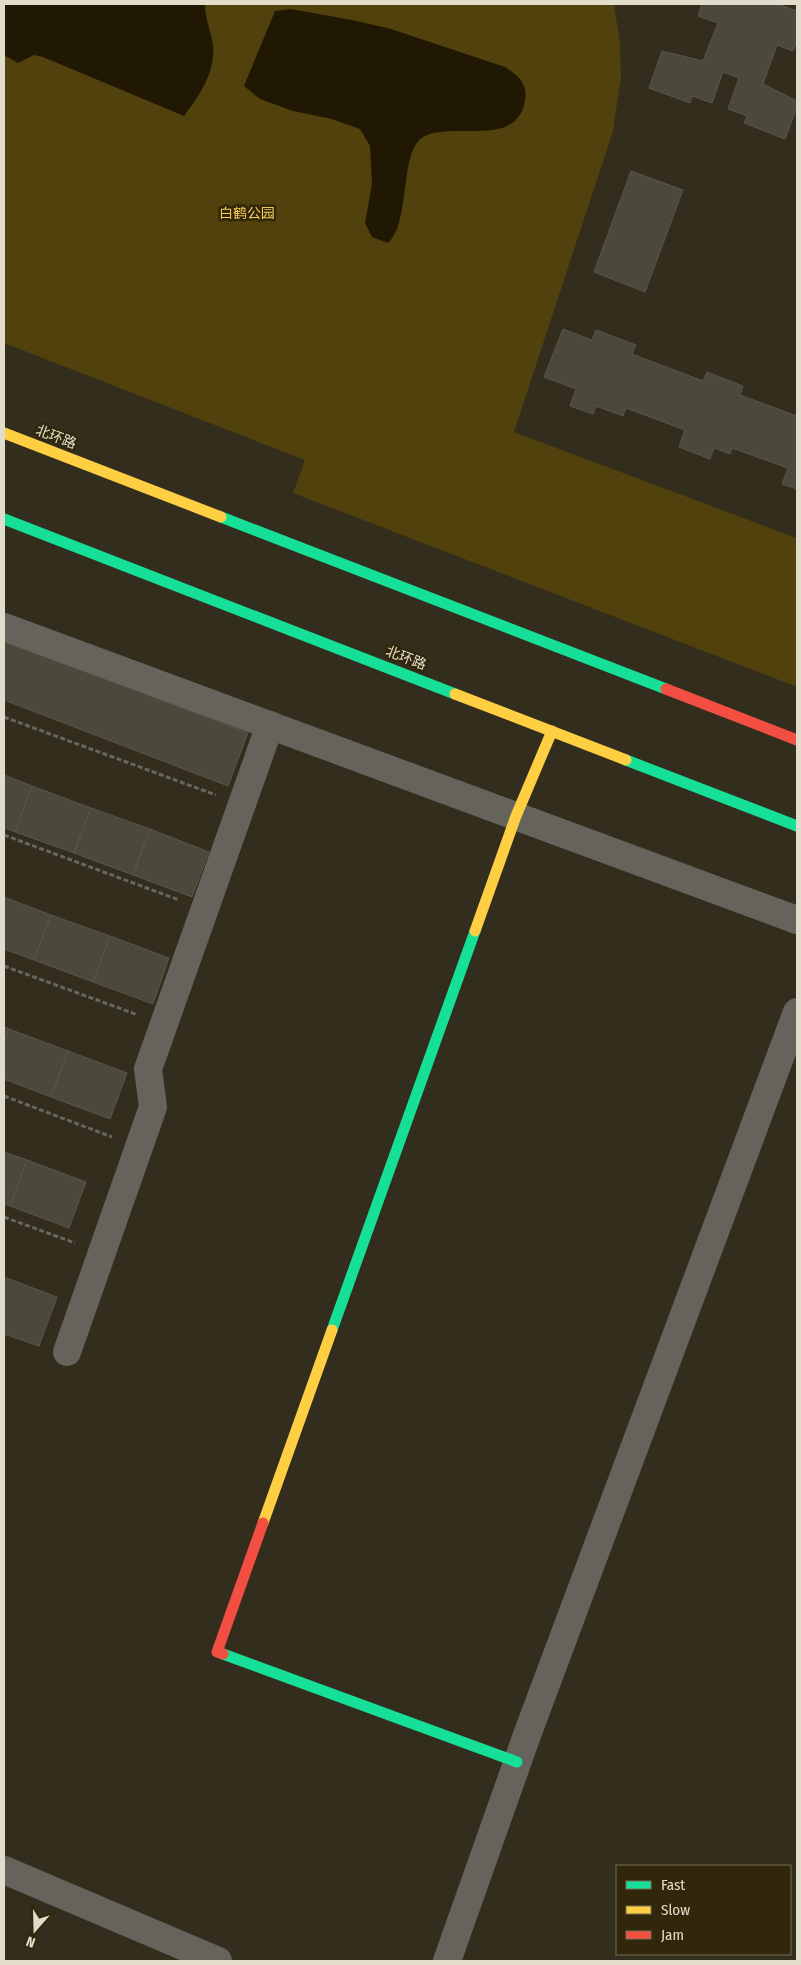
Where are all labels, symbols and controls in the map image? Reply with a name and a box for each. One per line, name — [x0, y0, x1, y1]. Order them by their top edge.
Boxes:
park label: 白鹤公园 — [219, 205, 275, 222]
street label: 北环路 — [33, 422, 79, 452]
street label: 北环路 — [383, 643, 429, 673]
legend — [616, 1865, 791, 1955]
text: Fast — [661, 1876, 685, 1894]
text: Slow — [661, 1901, 690, 1919]
north arrow — [10, 1905, 60, 1955]
text: Jam — [661, 1926, 684, 1944]
text: N — [24, 1932, 38, 1951]

